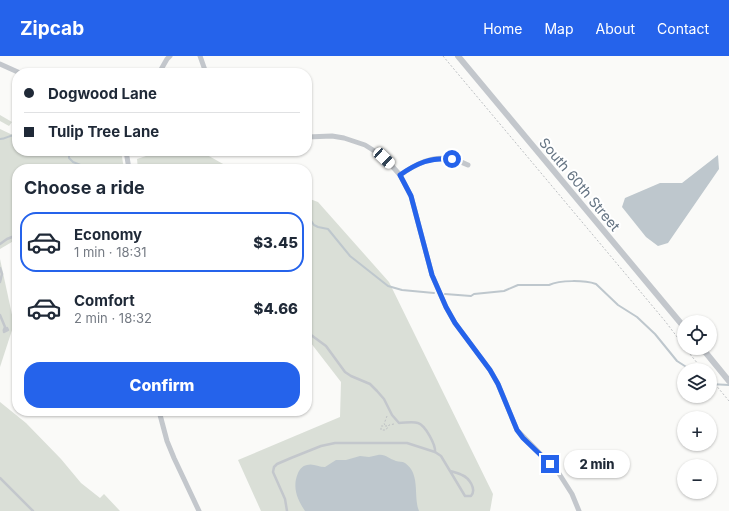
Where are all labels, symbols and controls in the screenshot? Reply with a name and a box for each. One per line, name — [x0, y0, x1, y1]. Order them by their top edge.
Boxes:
text: Zipcab — [20, 17, 84, 40]
text: Home — [483, 20, 522, 37]
text: Map — [544, 20, 574, 37]
text: About — [596, 20, 635, 37]
text: Contact — [657, 20, 709, 37]
text: Dogwood Lane — [48, 84, 157, 103]
text: Tulip Tree Lane — [48, 122, 159, 141]
street label: South 60th Street — [536, 134, 624, 234]
car — [371, 145, 397, 171]
route start — [443, 150, 461, 168]
text: Choose a ride — [24, 177, 145, 198]
icon: car — [26, 224, 62, 260]
text: Economy — [74, 225, 142, 244]
text: $3.45 — [253, 233, 298, 252]
text: 1 min · 18:31 — [74, 244, 147, 260]
icon: car — [26, 290, 62, 326]
text: Comfort — [74, 291, 135, 310]
text: $4.66 — [254, 299, 298, 318]
text: 2 min · 18:32 — [74, 310, 152, 326]
map controls — [677, 315, 717, 499]
button: locate — [677, 315, 717, 355]
button: Confirm — [24, 362, 300, 408]
button: layers — [677, 363, 717, 403]
button: + — [677, 411, 717, 451]
callout: 2 min — [564, 450, 630, 478]
route end — [541, 455, 559, 473]
text: 2 min — [579, 456, 615, 472]
button: − — [677, 459, 717, 499]

